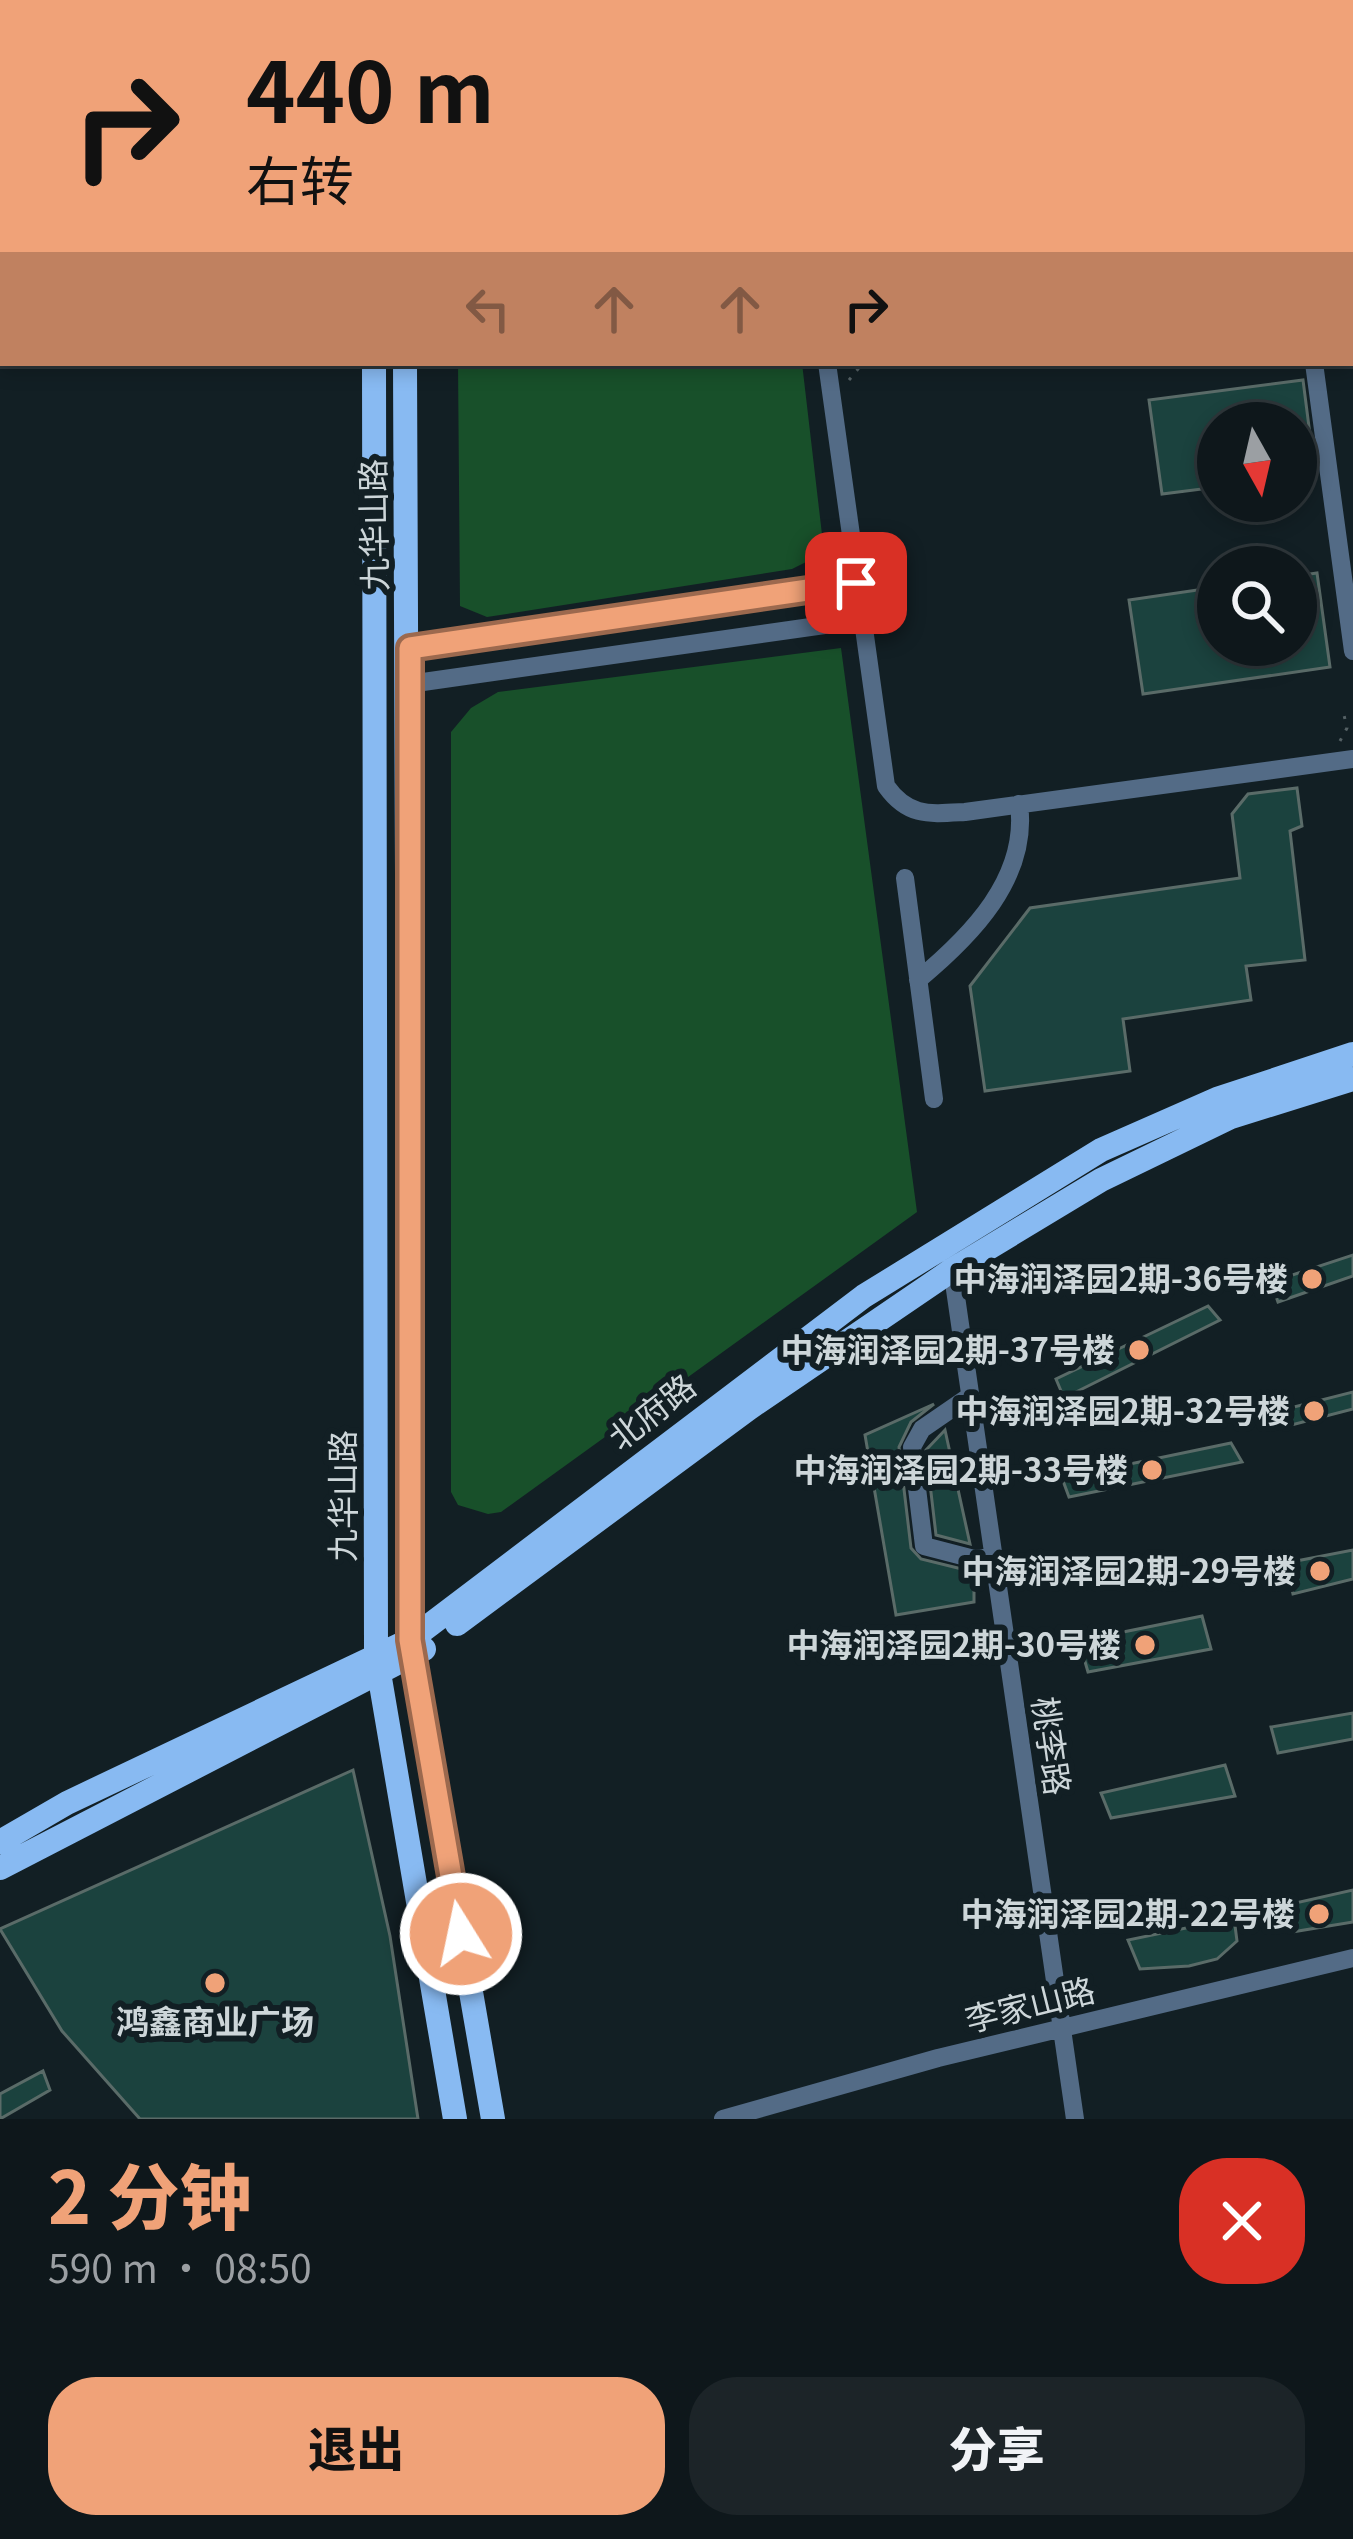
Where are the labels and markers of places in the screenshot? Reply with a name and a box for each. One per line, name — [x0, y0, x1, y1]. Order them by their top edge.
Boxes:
pin — [805, 532, 907, 634]
place label: 中海润泽园2期-36号楼 — [953, 1253, 1288, 1301]
marker: 中海润泽园2期-36号楼 — [1299, 1266, 1325, 1292]
place label: 中海润泽园2期-37号楼 — [780, 1324, 1115, 1372]
marker: 中海润泽园2期-37号楼 — [1126, 1337, 1152, 1363]
place label: 中海润泽园2期-32号楼 — [955, 1385, 1290, 1433]
marker: 中海润泽园2期-32号楼 — [1301, 1398, 1327, 1424]
place label: 中海润泽园2期-33号楼 — [793, 1444, 1128, 1492]
marker: 中海润泽园2期-33号楼 — [1139, 1457, 1165, 1483]
place label: 中海润泽园2期-29号楼 — [961, 1545, 1296, 1593]
marker: 中海润泽园2期-29号楼 — [1307, 1558, 1333, 1584]
place label: 中海润泽园2期-30号楼 — [786, 1619, 1121, 1667]
marker: 中海润泽园2期-30号楼 — [1132, 1632, 1158, 1658]
place label: 中海润泽园2期-22号楼 — [960, 1888, 1295, 1936]
marker: 中海润泽园2期-22号楼 — [1306, 1901, 1332, 1927]
marker: 鸿鑫商业广场 — [202, 1970, 228, 1996]
place label: 鸿鑫商业广场 — [116, 1996, 314, 2044]

